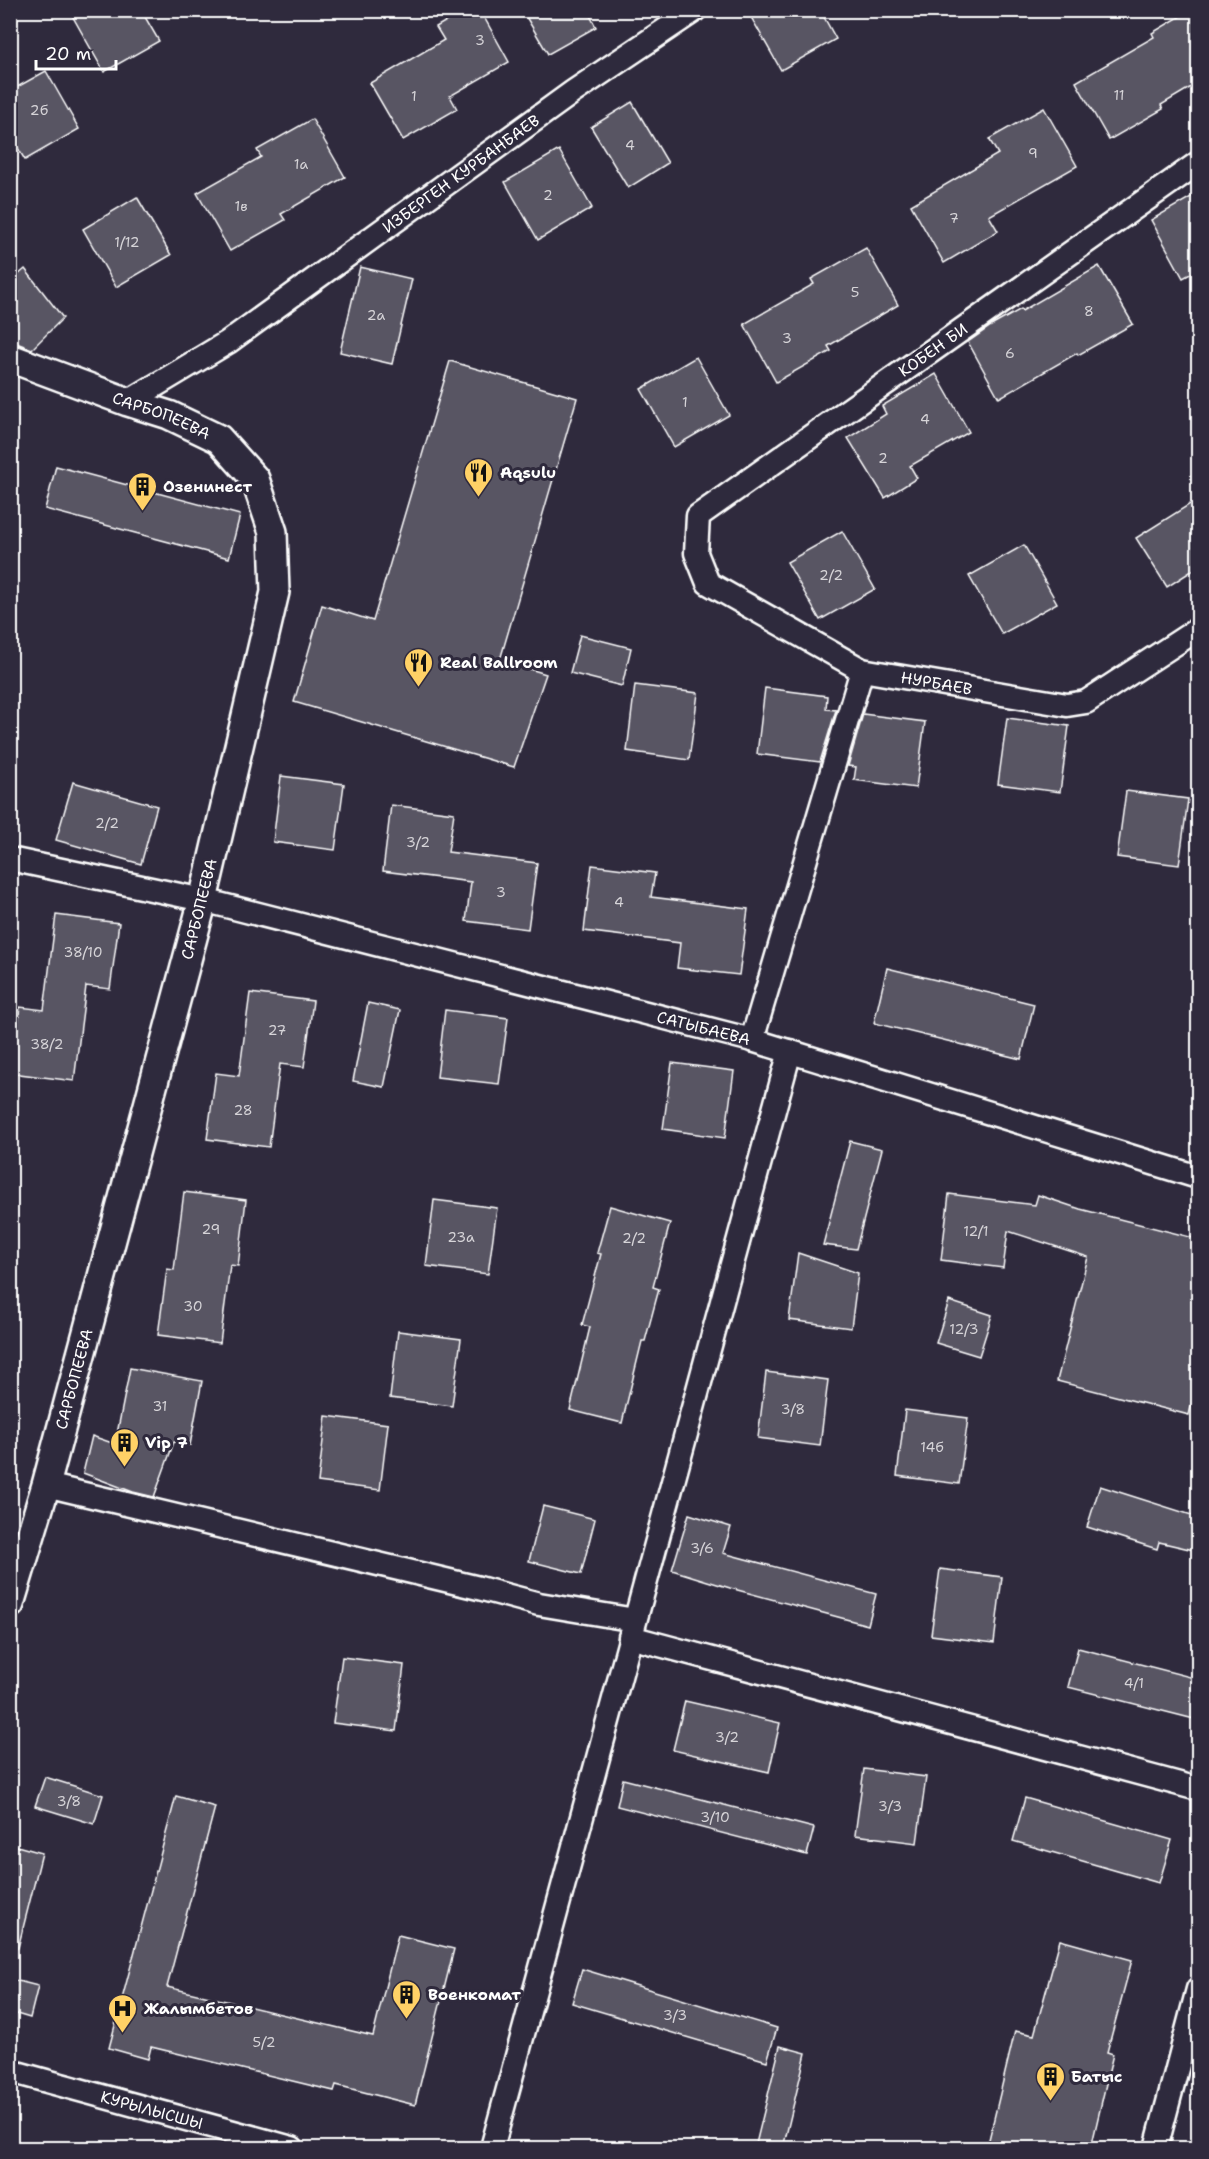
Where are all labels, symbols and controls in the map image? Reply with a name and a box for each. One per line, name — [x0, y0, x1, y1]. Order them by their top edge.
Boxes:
house number: 3 — [475, 31, 485, 49]
scale bar — [36, 33, 116, 71]
text: 20 m — [45, 42, 91, 66]
house number: 11 — [1113, 86, 1125, 104]
house number: 1 — [411, 87, 417, 105]
house number: 2б — [30, 101, 48, 119]
street label: ИЗБЕРГЕН КУРБАНБАЕВ — [378, 109, 544, 237]
house number: 4 — [625, 136, 635, 154]
house number: 9 — [1028, 144, 1038, 162]
house number: 1а — [294, 155, 309, 173]
house number: 2 — [543, 186, 553, 204]
house number: 1в — [234, 197, 248, 215]
house number: 7 — [949, 209, 959, 227]
house number: 1/12 — [114, 233, 140, 251]
house number: 5 — [851, 283, 859, 301]
house number: 8 — [1084, 302, 1094, 320]
house number: 2а — [367, 306, 386, 324]
street label: КОБЕН БИ — [894, 318, 972, 382]
house number: 3 — [782, 329, 792, 347]
house number: 6 — [1005, 344, 1015, 362]
street label: САРБОПЕЕВА — [110, 387, 214, 444]
house number: 1 — [682, 393, 688, 411]
house number: 4 — [920, 410, 930, 428]
house number: 2 — [878, 449, 888, 467]
restaurant icon: Aqsulu — [463, 456, 495, 498]
place label: Aqsulu — [500, 462, 556, 483]
building icon: Озенинест — [126, 470, 158, 512]
place label: Озенинест — [163, 476, 252, 497]
house number: 2/2 — [819, 566, 843, 584]
restaurant icon: Real Ballroom — [403, 646, 435, 688]
place label: Real Ballroom — [440, 652, 558, 673]
street label: НУРБАЕВ — [899, 666, 974, 699]
house number: 2/2 — [95, 814, 119, 832]
house number: 3/2 — [406, 833, 430, 851]
street label: САРБОПЕЕВА — [176, 856, 222, 962]
house number: 3 — [496, 883, 506, 901]
house number: 4 — [614, 893, 624, 911]
house number: 38/10 — [63, 943, 103, 961]
street label: САТЫБАЕВА — [655, 1006, 753, 1050]
house number: 27 — [268, 1021, 286, 1039]
house number: 38/2 — [30, 1035, 64, 1053]
house number: 28 — [233, 1101, 253, 1119]
house number: 29 — [202, 1220, 220, 1238]
house number: 12/1 — [963, 1222, 989, 1240]
house number: 23а — [447, 1228, 475, 1246]
house number: 2/2 — [622, 1229, 646, 1247]
house number: 30 — [183, 1297, 203, 1315]
house number: 12/3 — [949, 1320, 979, 1338]
street label: САРБОПЕЕВА — [50, 1326, 98, 1432]
house number: 31 — [153, 1397, 167, 1415]
house number: 3/8 — [781, 1400, 805, 1418]
building icon: Vip 7 — [108, 1426, 140, 1468]
place label: Vip 7 — [145, 1432, 188, 1453]
house number: 14б — [920, 1438, 944, 1456]
house number: 3/6 — [690, 1539, 714, 1557]
house number: 4/1 — [1124, 1674, 1144, 1692]
house number: 3/2 — [715, 1728, 739, 1746]
house number: 3/8 — [57, 1792, 81, 1810]
house number: 3/3 — [878, 1797, 902, 1815]
house number: 3/10 — [700, 1808, 730, 1826]
building icon: Военкомат — [391, 1978, 423, 2020]
place label: Военкомат — [428, 1984, 521, 2005]
hospital icon: Жалымбетов — [107, 1992, 139, 2034]
place label: Жалымбетов — [144, 1998, 253, 2019]
house number: 3/3 — [663, 2006, 687, 2024]
house number: 5/2 — [253, 2033, 275, 2051]
building icon: Батыс — [1034, 2060, 1066, 2102]
place label: Батыс — [1071, 2066, 1123, 2087]
street label: КУРЫЛЫСШЫ — [98, 2086, 205, 2134]

